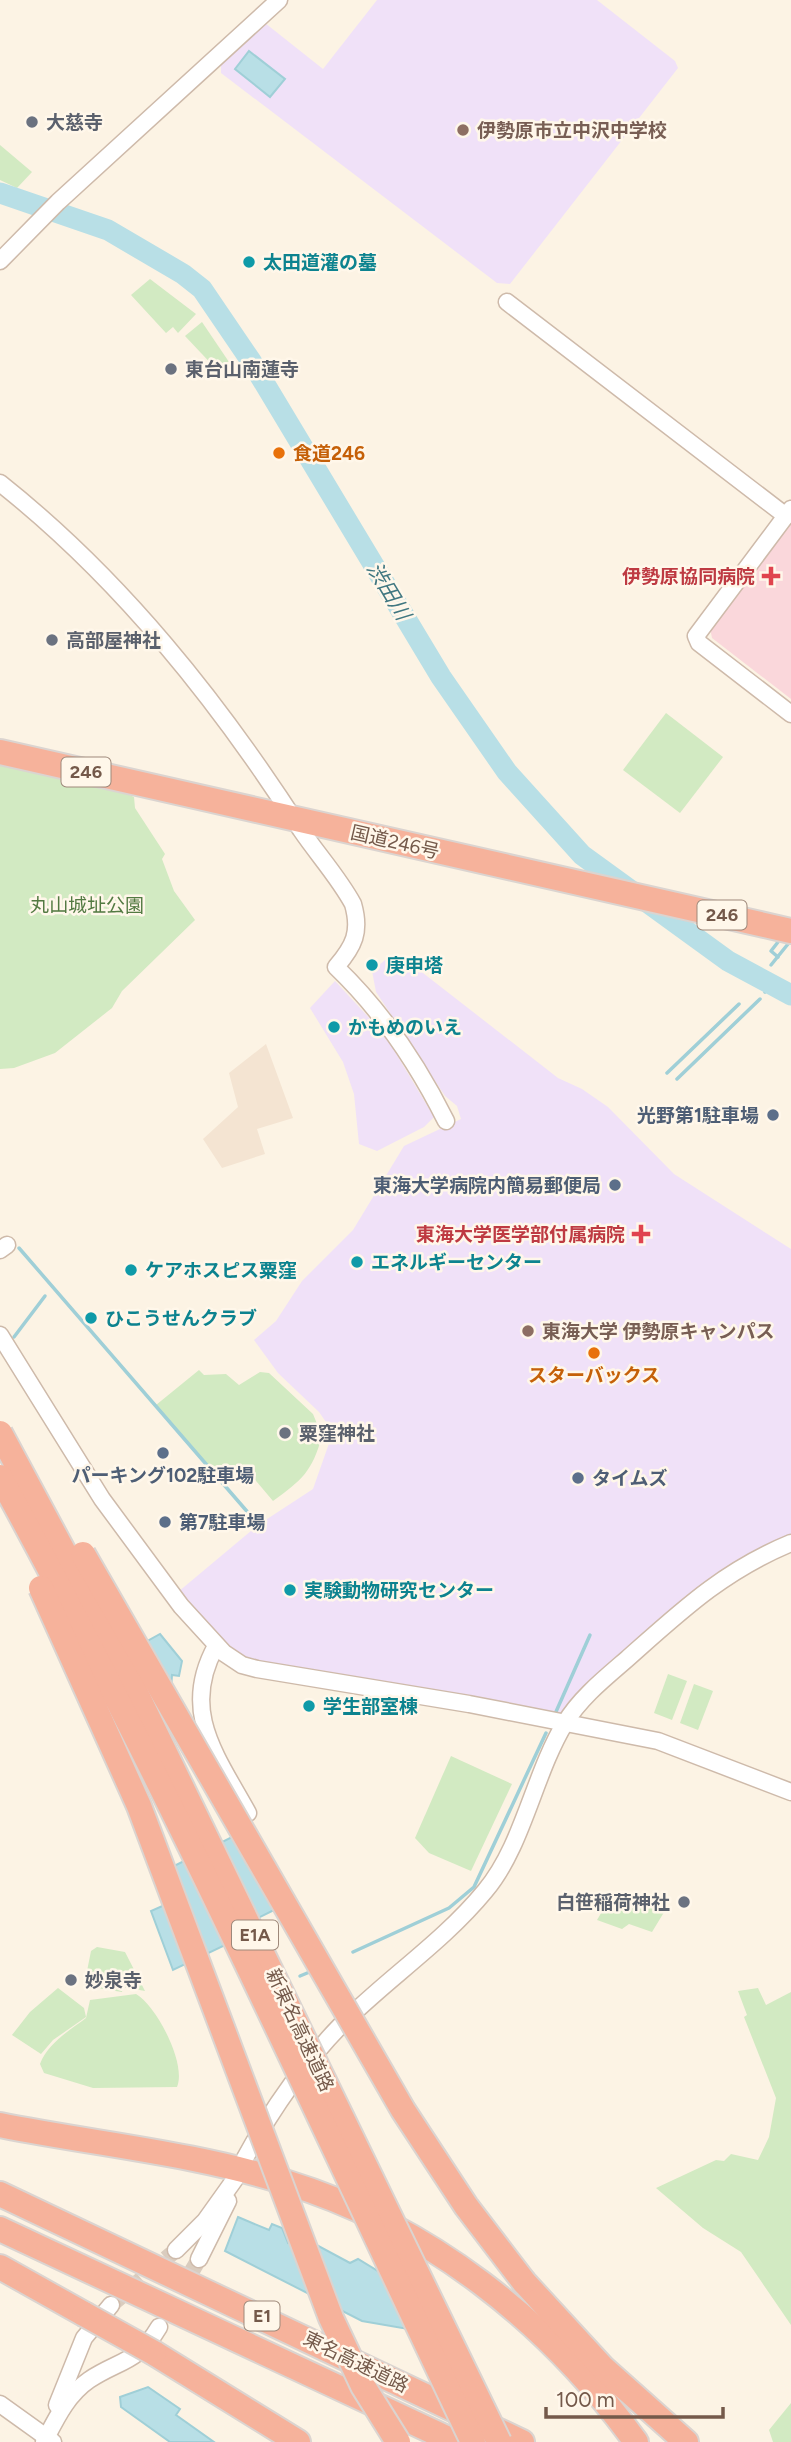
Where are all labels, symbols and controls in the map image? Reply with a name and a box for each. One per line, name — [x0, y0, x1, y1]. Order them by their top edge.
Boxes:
place label: 大慈寺 — [46, 111, 103, 134]
marker: 大慈寺 — [24, 114, 40, 130]
place label: 伊勢原市立中沢中学校 — [477, 119, 667, 142]
marker: 伊勢原市立中沢中学校 — [455, 122, 471, 138]
place label: 太田道灌の墓 — [263, 251, 377, 274]
marker: 太田道灌の墓 — [241, 254, 257, 270]
place label: 東台山南蓮寺 — [185, 358, 299, 381]
marker: 東台山南蓮寺 — [163, 361, 179, 377]
place label: 食道246 — [293, 442, 365, 465]
marker: 食道246 — [271, 445, 287, 461]
water label: 渋田川 — [362, 558, 417, 626]
place label: 伊勢原協同病院 — [622, 565, 755, 588]
marker: 伊勢原協同病院 — [761, 566, 781, 586]
place label: 高部屋神社 — [66, 629, 161, 652]
marker: 高部屋神社 — [44, 632, 60, 648]
road number: 246 — [62, 758, 110, 786]
street label: 国道246号 — [348, 821, 442, 863]
park label: 丸山城址公園 — [30, 894, 144, 917]
road number: 246 — [698, 900, 746, 930]
place label: 庚申塔 — [386, 954, 443, 977]
marker: 庚申塔 — [364, 957, 380, 973]
place label: かもめのいえ — [348, 1016, 462, 1039]
marker: かもめのいえ — [326, 1019, 342, 1035]
place label: 光野第1駐車場 — [637, 1104, 759, 1127]
marker: 光野第1駐車場 — [765, 1107, 781, 1123]
place label: 東海大学病院内簡易郵便局 — [373, 1174, 601, 1197]
marker: 東海大学病院内簡易郵便局 — [607, 1177, 623, 1193]
place label: 東海大学医学部付属病院 — [416, 1223, 625, 1246]
marker: 東海大学医学部付属病院 — [631, 1224, 651, 1244]
place label: エネルギーセンター — [371, 1251, 542, 1274]
marker: エネルギーセンター — [349, 1254, 365, 1270]
place label: ケアホスピス粟窪 — [145, 1259, 297, 1282]
marker: ケアホスピス粟窪 — [123, 1262, 139, 1278]
place label: ひこうせんクラブ — [105, 1307, 257, 1330]
marker: ひこうせんクラブ — [83, 1310, 99, 1326]
place label: 東海大学 伊勢原キャンパス — [542, 1320, 775, 1343]
marker: 東海大学 伊勢原キャンパス — [520, 1323, 536, 1339]
marker: スターバックス — [586, 1345, 602, 1361]
place label: スターバックス — [528, 1364, 660, 1387]
place label: 粟窪神社 — [299, 1422, 375, 1445]
marker: 粟窪神社 — [277, 1425, 293, 1441]
marker: パーキング102駐車場 — [155, 1445, 171, 1461]
place label: パーキング102駐車場 — [72, 1464, 254, 1487]
place label: タイムズ — [592, 1467, 668, 1490]
marker: タイムズ — [570, 1470, 586, 1486]
place label: 第7駐車場 — [179, 1511, 266, 1534]
marker: 第7駐車場 — [157, 1514, 173, 1530]
place label: 実験動物研究センター — [304, 1579, 494, 1602]
marker: 実験動物研究センター — [282, 1582, 298, 1598]
place label: 学生部室棟 — [323, 1695, 418, 1718]
marker: 学生部室棟 — [301, 1698, 317, 1714]
place label: 白笹稲荷神社 — [556, 1891, 670, 1914]
marker: 白笹稲荷神社 — [676, 1894, 692, 1910]
road number: E1A — [232, 1921, 278, 1950]
street label: 新東名高速道路 — [261, 1965, 339, 2095]
place label: 妙泉寺 — [85, 1969, 142, 1992]
marker: 妙泉寺 — [63, 1972, 79, 1988]
road number: E1 — [244, 2302, 280, 2330]
street label: 東名高速道路 — [300, 2327, 412, 2397]
scale bar — [546, 2376, 723, 2420]
text: 100 m — [556, 2387, 615, 2412]

